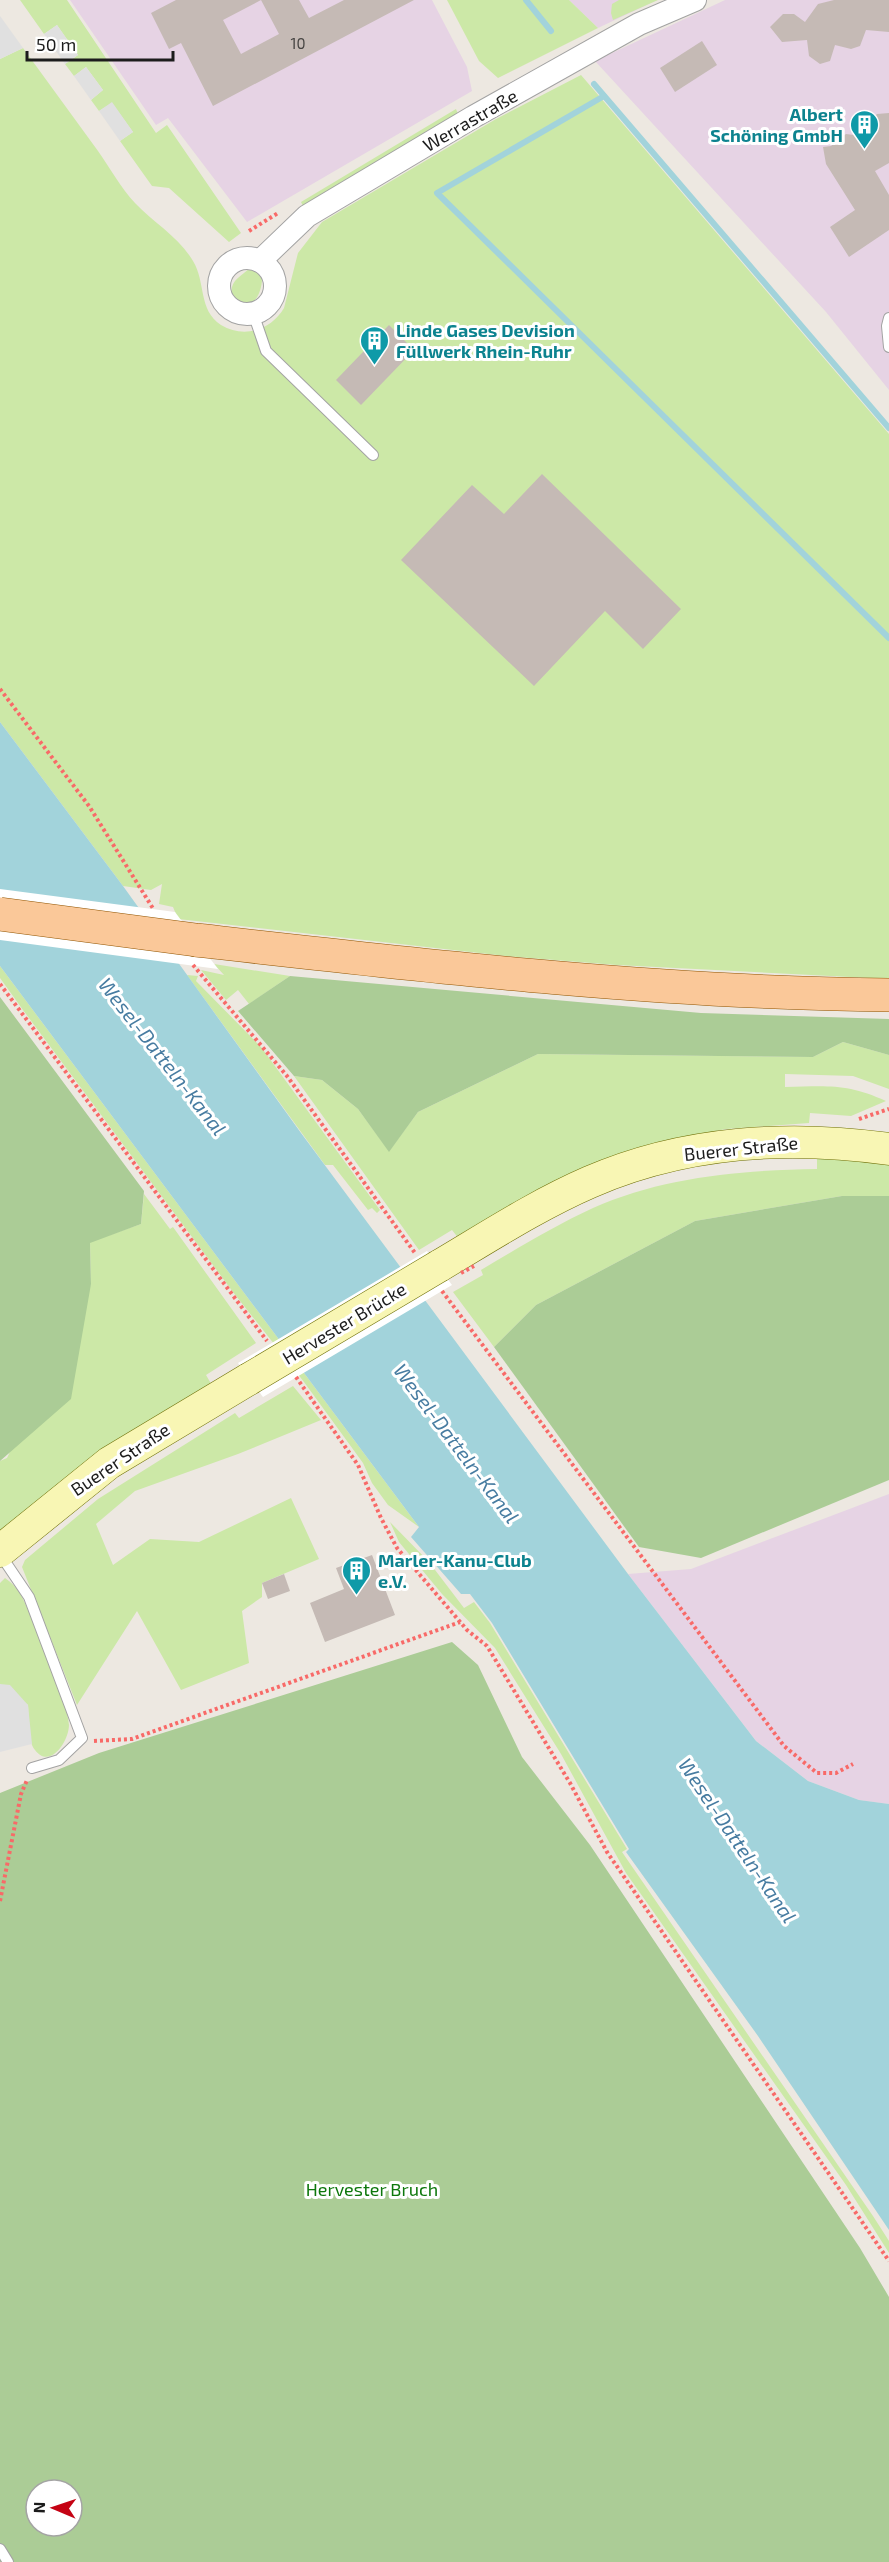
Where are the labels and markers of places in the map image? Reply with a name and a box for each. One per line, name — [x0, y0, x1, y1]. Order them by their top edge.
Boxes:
place label: Albert Schöning GmbH — [710, 103, 844, 146]
building icon: Albert Schöning GmbH — [848, 108, 880, 150]
place label: Linde Gases Devision Füllwerk Rhein-Ruhr — [396, 319, 575, 362]
building icon: Linde Gases Devision Füllwerk Rhein-Ruhr — [359, 324, 391, 366]
place label: Marler-Kanu-Club e.V. — [378, 1549, 532, 1592]
building icon: Marler-Kanu-Club e.V. — [341, 1554, 373, 1596]

